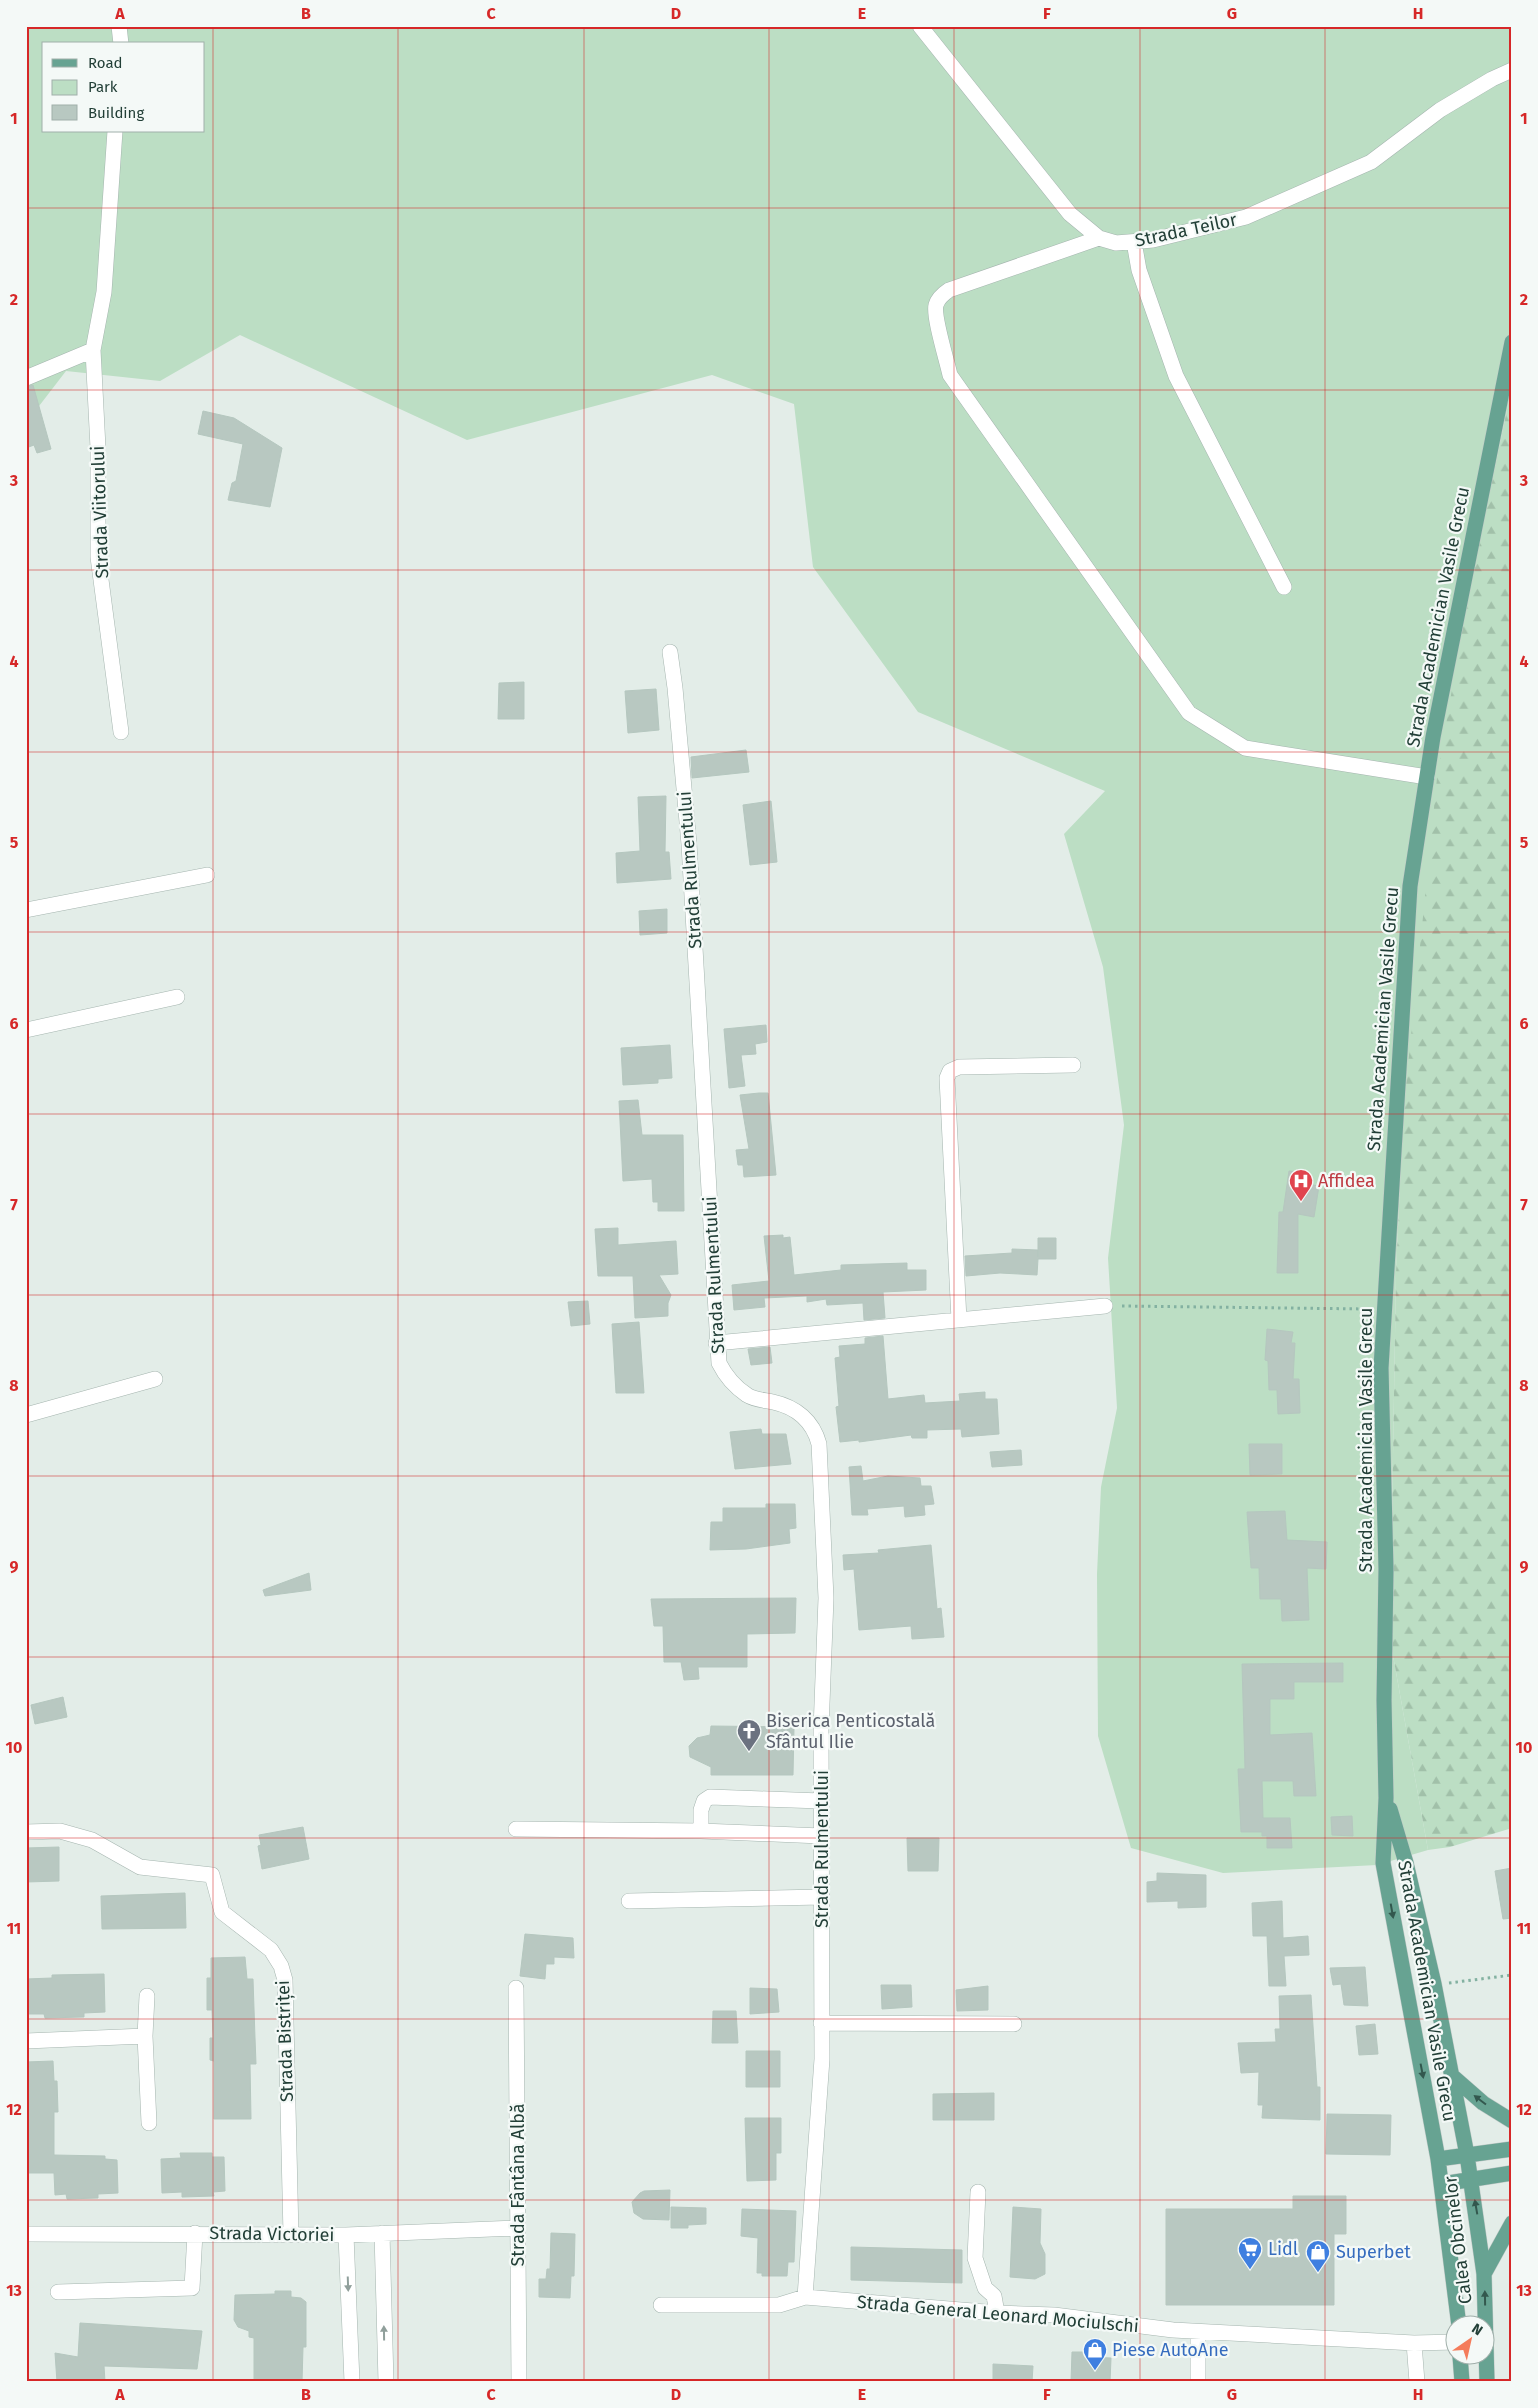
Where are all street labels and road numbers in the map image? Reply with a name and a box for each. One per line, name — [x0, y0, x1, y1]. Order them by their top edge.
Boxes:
street label: Strada Teilor — [1133, 208, 1239, 252]
street label: Strada Viitorului — [87, 445, 113, 579]
street label: Strada Academician Vasile Grecu — [1402, 485, 1474, 749]
street label: Strada Rulmentului — [674, 790, 706, 950]
street label: Strada Academician Vasile Grecu — [1363, 886, 1403, 1152]
street label: Strada Rulmentului — [699, 1196, 729, 1354]
street label: Strada Academician Vasile Grecu — [1355, 1308, 1377, 1572]
street label: Strada Rulmentului — [811, 1770, 833, 1928]
street label: Strada Academician Vasile Grecu — [1393, 1859, 1461, 2123]
street label: Strada Bistriței — [272, 1980, 299, 2102]
street label: Strada Fântâna Albă — [507, 2103, 529, 2267]
street label: Calea Obcinelor — [1439, 2175, 1477, 2305]
street label: Strada Victoriei — [209, 2222, 335, 2246]
street label: Strada General Leonard Mociulschi — [856, 2291, 1140, 2337]

